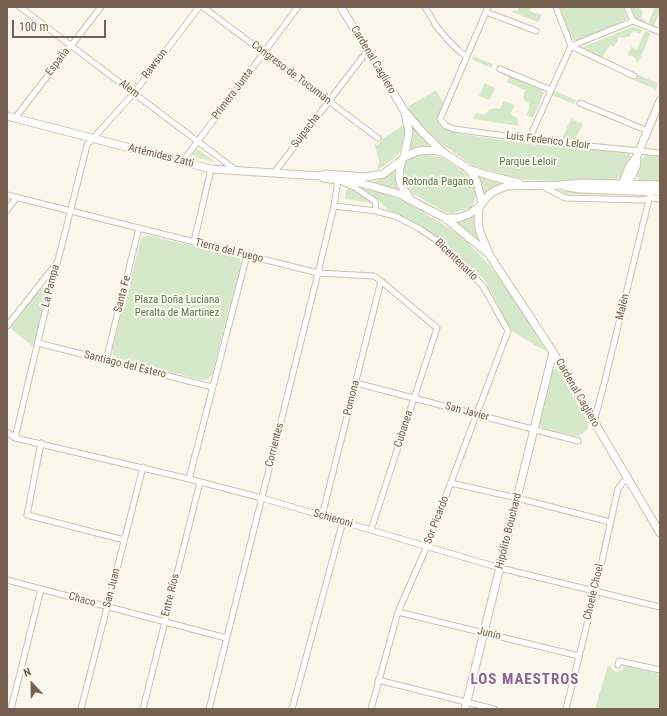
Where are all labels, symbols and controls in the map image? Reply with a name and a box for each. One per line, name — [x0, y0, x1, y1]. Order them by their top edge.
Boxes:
scale bar — [14, 12, 108, 38]
text: 100 m — [19, 20, 49, 34]
street label: Cardenal Cagliero — [348, 24, 398, 96]
street label: Congreso de Tucumán — [248, 39, 334, 107]
street label: España — [43, 45, 73, 79]
street label: Rawson — [139, 46, 171, 82]
street label: Primera Junta — [209, 66, 257, 122]
street label: Alem — [116, 77, 142, 101]
street label: Suipacha — [289, 111, 323, 151]
street label: Luis Federico Leloir — [505, 129, 591, 153]
street label: Artémides Zatti — [127, 141, 195, 171]
park label: Parque Leloir — [499, 155, 557, 169]
park label: Rotonda Pagano — [402, 175, 474, 189]
street label: Tierra del Fuego — [193, 236, 265, 266]
street label: Bicentenario — [432, 236, 480, 284]
street label: La Pampa — [39, 263, 63, 309]
street label: Santa Fe — [112, 274, 134, 314]
park label: Plaza Doña Luciana Peralta de Martínez — [134, 293, 220, 319]
street label: Malén — [613, 293, 633, 321]
street label: Santiago del Estero — [83, 348, 167, 382]
street label: Cardenal Cagliero — [552, 356, 602, 430]
street label: Pomona — [341, 379, 363, 417]
street label: San Javier — [444, 400, 490, 424]
street label: Cubanea — [392, 409, 416, 449]
street label: Corrientes — [263, 422, 287, 468]
street label: Hipólito Bouchard — [493, 492, 525, 570]
street label: Sor Picardo — [422, 494, 452, 546]
street label: Schieroni — [312, 507, 354, 531]
street label: Choele Choel — [581, 563, 607, 621]
street label: San Juan — [101, 567, 123, 609]
street label: Entre Ríos — [159, 572, 183, 618]
street label: Chaco — [67, 590, 97, 610]
street label: Junín — [476, 625, 502, 643]
north arrow — [12, 664, 52, 704]
text: N — [22, 665, 33, 680]
district label: LOS MAESTROS — [471, 671, 579, 689]

